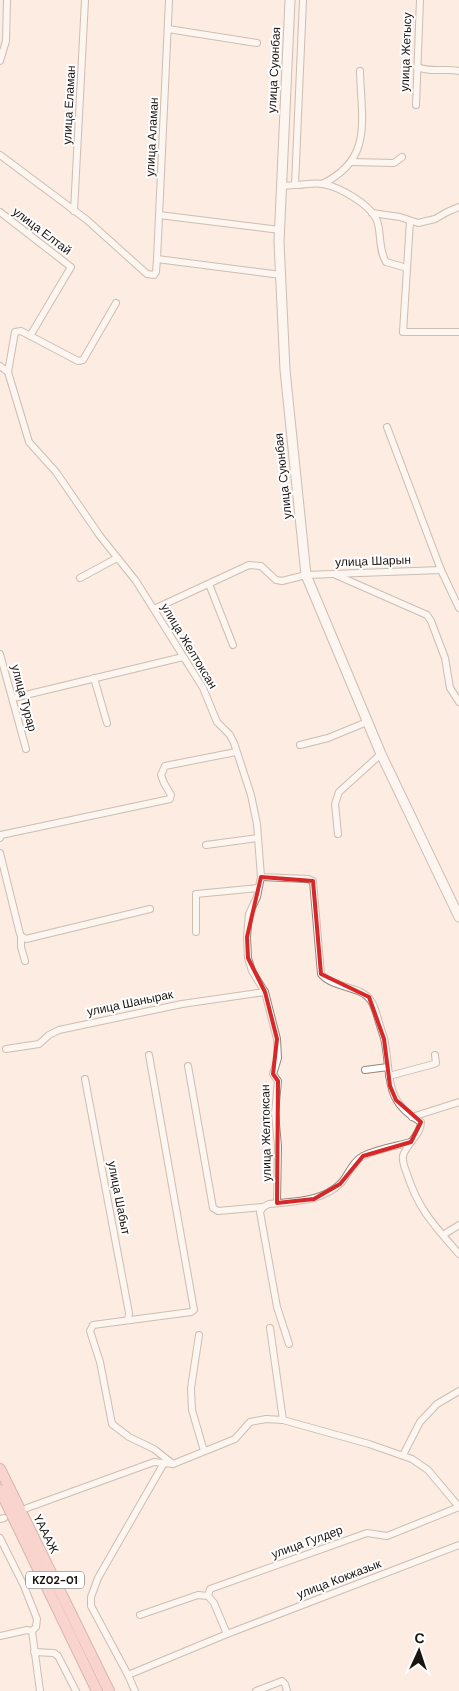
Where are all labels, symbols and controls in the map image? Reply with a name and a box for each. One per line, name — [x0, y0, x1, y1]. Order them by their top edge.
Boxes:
street label: улица Жетысу — [397, 12, 415, 92]
street label: улица Суюнбая — [264, 27, 284, 113]
street label: улица Еламан — [59, 65, 79, 145]
street label: улица Аламан — [142, 97, 162, 177]
street label: улица Елтай — [9, 204, 75, 258]
street label: улица Суюнбая — [271, 432, 295, 520]
street label: улица Шарын — [335, 552, 411, 570]
street label: улица Желтоксан — [157, 600, 221, 692]
street label: улица Турар — [7, 663, 41, 734]
street label: улица Шанырак — [85, 986, 175, 1020]
street label: улица Желтоксан — [257, 1084, 275, 1182]
street label: улица Шабыт — [104, 1160, 134, 1237]
street label: ҮАААЖ — [30, 1512, 62, 1556]
street label: улица Гулдер — [269, 1522, 345, 1562]
street label: улица Кокжазык — [295, 1555, 384, 1602]
road number: KZ02-01 — [26, 1572, 84, 1588]
north arrow — [394, 1626, 444, 1676]
text: С — [414, 1629, 425, 1647]

